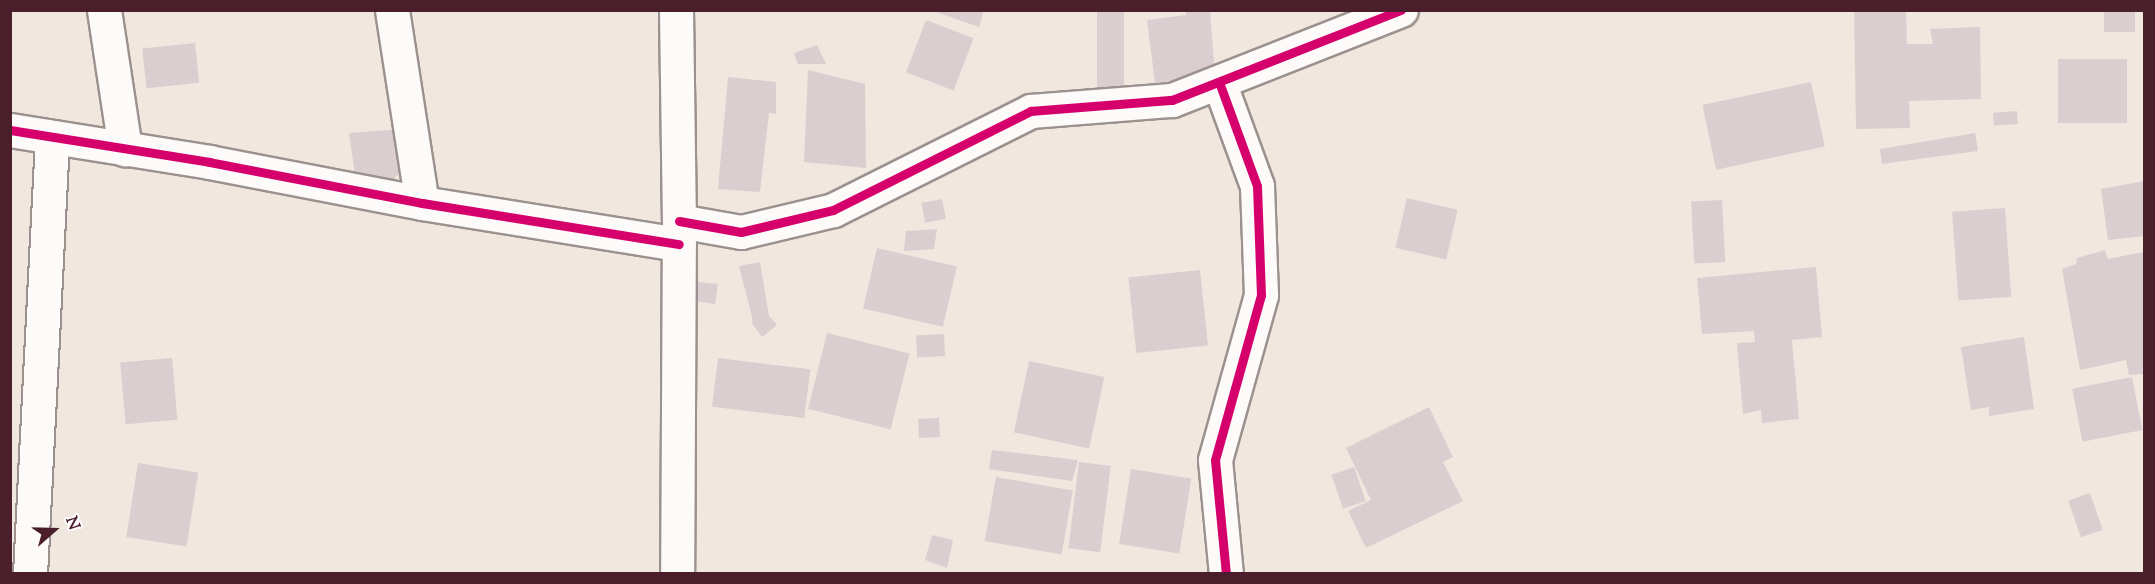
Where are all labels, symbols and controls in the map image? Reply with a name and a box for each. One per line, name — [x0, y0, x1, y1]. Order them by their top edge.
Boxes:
north arrow — [24, 500, 84, 560]
text: N — [58, 514, 84, 534]

